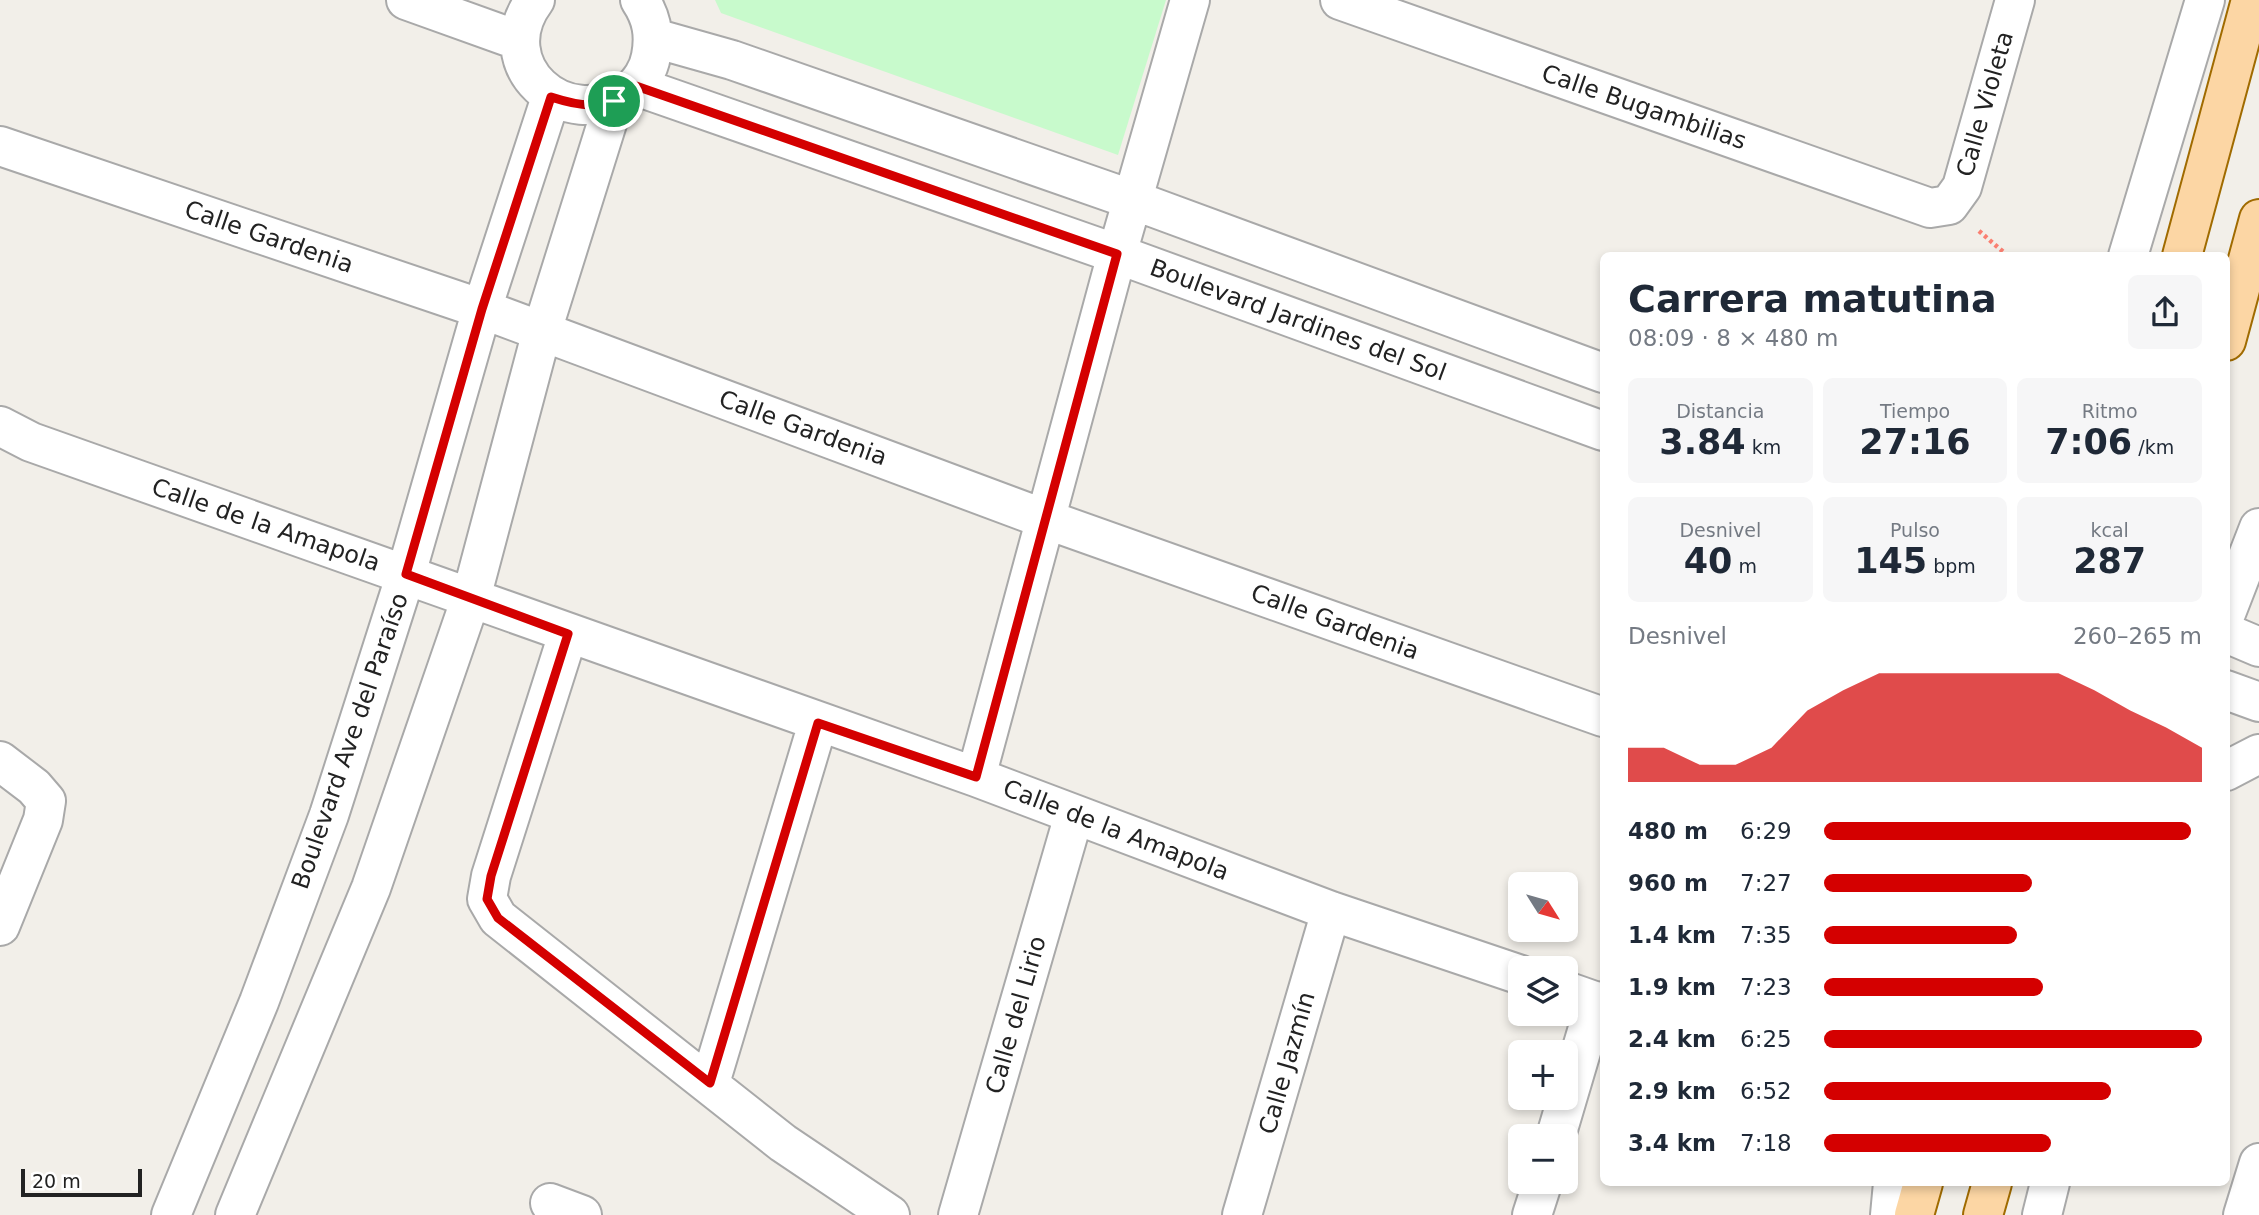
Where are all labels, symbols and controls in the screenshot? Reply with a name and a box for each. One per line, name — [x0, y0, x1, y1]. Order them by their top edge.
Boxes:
street label: Calle Violeta — [1951, 28, 2019, 180]
street label: Calle Bugambilias — [1538, 59, 1750, 155]
pin — [584, 71, 644, 131]
icon: arrive — [595, 82, 633, 120]
street label: Calle Gardenia — [181, 195, 357, 279]
street label: Boulevard Jardines del Sol — [1146, 253, 1450, 387]
button: share — [2128, 275, 2202, 349]
text: Carrera matutina — [1628, 277, 1997, 321]
text: 08:09 · 8 × 480 m — [1628, 325, 1838, 351]
street label: Calle Gardenia — [715, 385, 891, 471]
text: Distancia — [1676, 400, 1764, 422]
text: Tiempo — [1880, 400, 1950, 422]
text: Ritmo — [2082, 400, 2138, 422]
text: 3.84 — [1659, 422, 1746, 462]
text: 27:16 — [1859, 422, 1971, 462]
text: 7:06 — [2045, 422, 2132, 462]
text: km — [1746, 436, 1781, 458]
text: /km — [2132, 436, 2174, 458]
street label: Calle de la Amapola — [148, 473, 384, 577]
text: Desnivel — [1679, 519, 1761, 541]
text: Pulso — [1890, 519, 1940, 541]
text: kcal — [2090, 519, 2129, 541]
text: 40 — [1684, 541, 1732, 581]
text: 145 — [1854, 541, 1927, 581]
text: 287 — [2073, 541, 2146, 581]
text: m — [1732, 555, 1757, 577]
text: bpm — [1927, 555, 1976, 577]
street label: Calle Gardenia — [1247, 579, 1423, 665]
street label: Boulevard Ave del Paraíso — [286, 589, 414, 893]
text: Desnivel — [1628, 623, 1727, 649]
text: 260–265 m — [2073, 623, 2202, 649]
street label: Calle de la Amapola — [999, 774, 1233, 886]
text: 480 m — [1628, 818, 1708, 844]
text: 6:29 — [1740, 818, 1792, 844]
text: 960 m — [1628, 870, 1708, 896]
text: 7:27 — [1740, 870, 1792, 896]
north arrow — [1508, 872, 1578, 942]
map controls — [1508, 872, 1578, 1194]
text: 1.4 km — [1628, 922, 1716, 948]
text: 7:35 — [1740, 922, 1792, 948]
street label: Calle del Lirio — [980, 933, 1052, 1097]
button: layers — [1508, 956, 1578, 1026]
text: 1.9 km — [1628, 974, 1716, 1000]
text: 7:23 — [1740, 974, 1792, 1000]
street label: Calle Jazmín — [1253, 989, 1321, 1137]
text: 2.4 km — [1628, 1026, 1716, 1052]
text: 6:25 — [1740, 1026, 1792, 1052]
button: + — [1508, 1040, 1578, 1110]
text: 2.9 km — [1628, 1078, 1716, 1104]
text: 6:52 — [1740, 1078, 1792, 1104]
button: − — [1508, 1124, 1578, 1194]
text: 3.4 km — [1628, 1130, 1716, 1156]
text: 7:18 — [1740, 1130, 1792, 1156]
scale bar — [21, 1166, 142, 1198]
text: 20 m — [32, 1170, 81, 1192]

